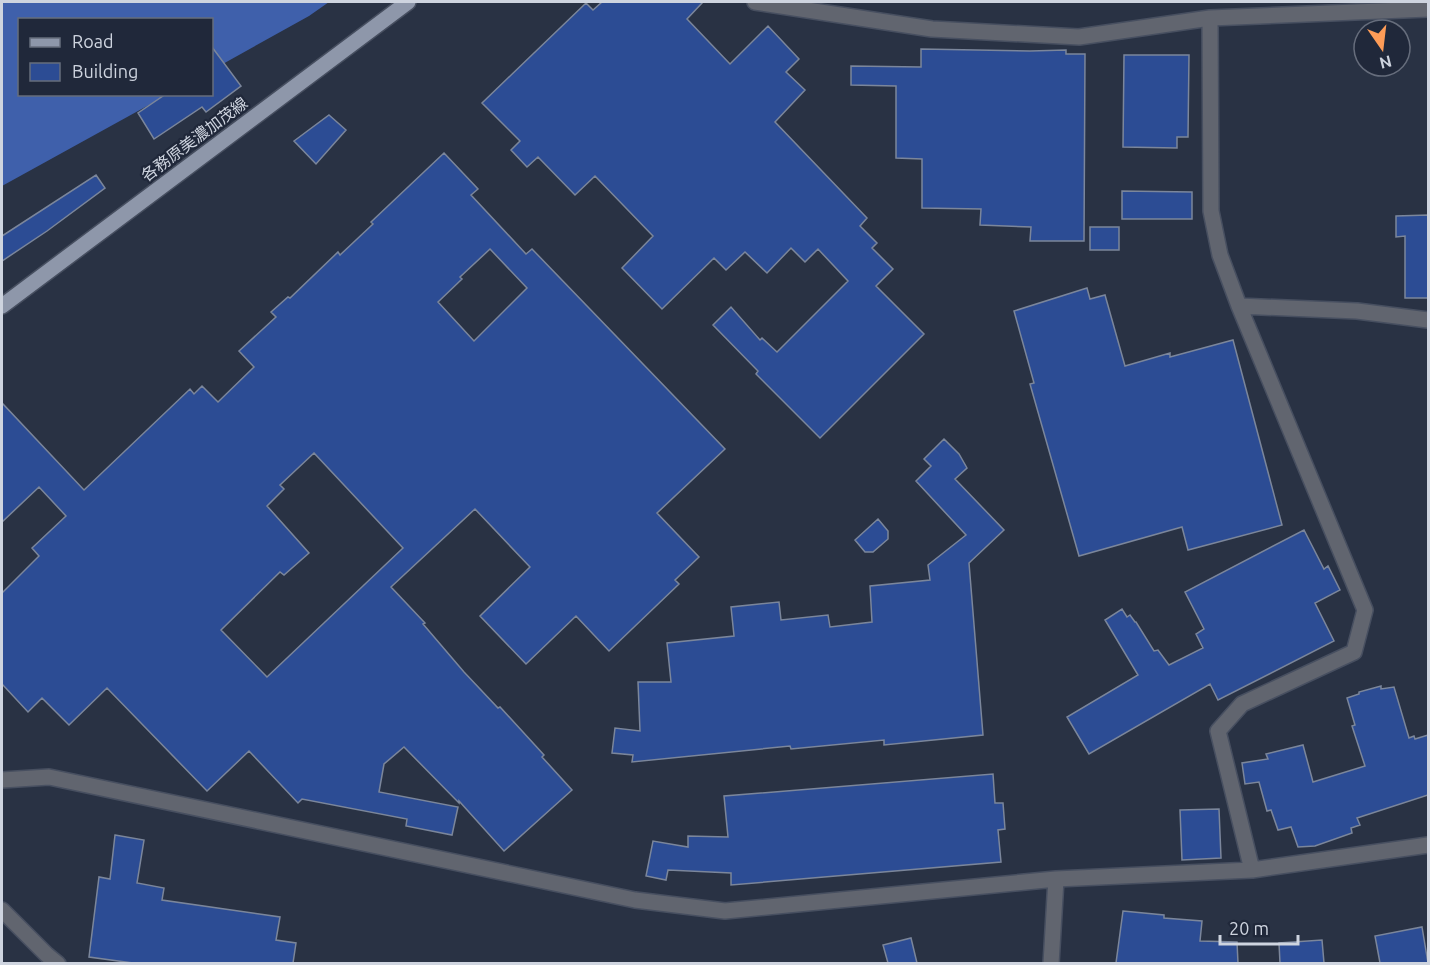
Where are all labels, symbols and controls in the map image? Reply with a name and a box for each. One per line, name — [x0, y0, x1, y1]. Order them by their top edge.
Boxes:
legend — [18, 18, 213, 96]
north arrow — [1352, 18, 1412, 78]
text: Road — [72, 31, 114, 51]
text: N — [1378, 52, 1394, 73]
text: Building — [72, 61, 138, 81]
street label: 各務原美濃加茂線 — [137, 93, 251, 185]
scale bar — [1220, 908, 1298, 946]
text: 20 m — [1229, 918, 1269, 938]

